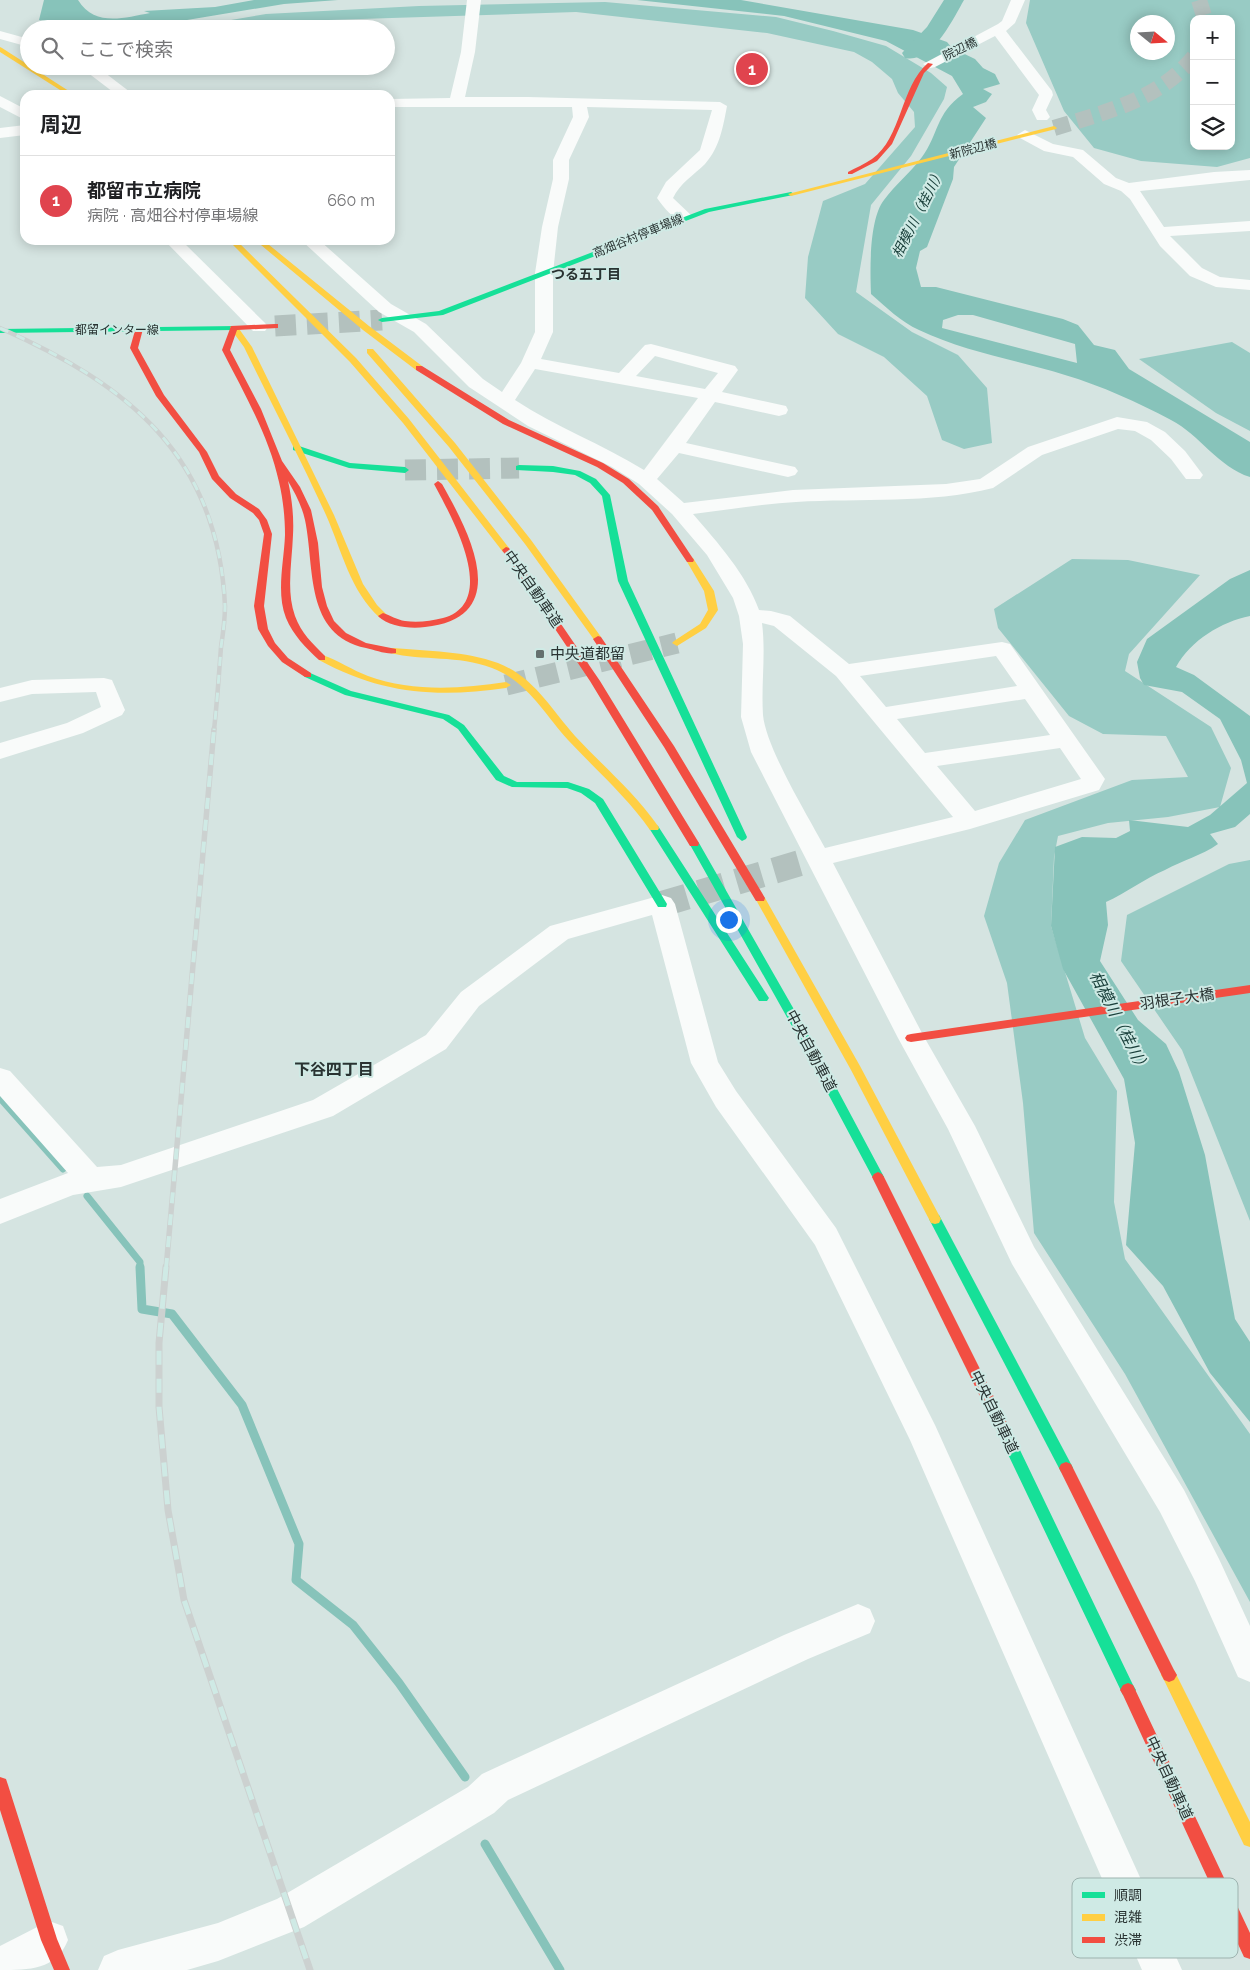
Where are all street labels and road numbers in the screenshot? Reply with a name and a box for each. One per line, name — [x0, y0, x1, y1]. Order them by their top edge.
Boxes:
street label: 院辺橋 — [941, 35, 979, 63]
street label: 新院辺橋 — [948, 136, 998, 162]
street label: 高畑谷村停車場線 — [591, 212, 685, 260]
street label: 都留インター線 — [75, 323, 159, 337]
street label: 中央自動車道 — [500, 547, 566, 631]
street label: 羽根子大橋 — [1139, 985, 1215, 1013]
street label: 中央自動車道 — [782, 1007, 840, 1095]
street label: 中央自動車道 — [966, 1368, 1022, 1456]
street label: 中央自動車道 — [1142, 1733, 1196, 1823]

